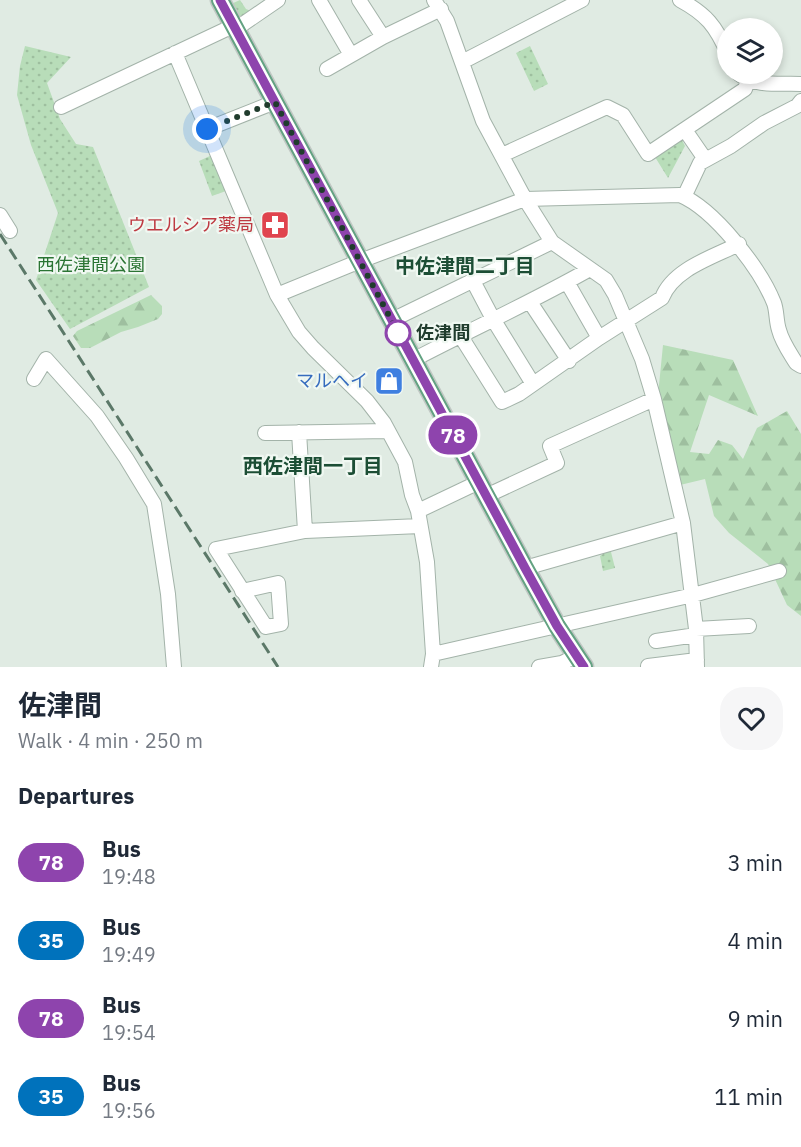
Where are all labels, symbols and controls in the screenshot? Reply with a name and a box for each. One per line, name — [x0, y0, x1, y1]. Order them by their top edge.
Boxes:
map controls — [717, 18, 783, 84]
button: layers — [717, 18, 783, 84]
your location — [192, 114, 222, 144]
pharmacy icon: ウエルシア薬局 — [259, 209, 291, 241]
place label: ウエルシア薬局 — [128, 213, 254, 236]
district label: 中佐津間二丁目 — [395, 252, 535, 279]
park label: 西佐津間公園 — [37, 253, 145, 276]
marker: 佐津間 — [385, 320, 411, 346]
place label: 佐津間 — [416, 321, 470, 344]
shop icon: マルヘイ — [373, 365, 405, 397]
place label: マルヘイ — [296, 369, 368, 392]
line badge: 78 — [426, 416, 480, 454]
text: 78 — [440, 421, 466, 449]
district label: 西佐津間一丁目 — [243, 452, 383, 479]
text: 佐津間 — [18, 686, 102, 723]
button: heart — [720, 687, 783, 750]
text: Walk · 4 min · 250 m — [18, 727, 203, 754]
text: Departures — [18, 781, 134, 810]
text: Bus — [102, 834, 141, 863]
text: 78 — [38, 848, 64, 876]
text: 3 min — [727, 848, 783, 877]
text: 19:48 — [102, 863, 156, 890]
text: Bus — [102, 912, 141, 941]
text: 35 — [38, 926, 64, 954]
text: 4 min — [727, 926, 783, 955]
text: 19:49 — [102, 941, 156, 968]
text: Bus — [102, 990, 141, 1019]
text: 78 — [38, 1004, 64, 1032]
text: 9 min — [727, 1004, 783, 1033]
text: 19:54 — [102, 1019, 156, 1046]
text: Bus — [102, 1068, 141, 1097]
text: 35 — [38, 1082, 64, 1110]
text: 11 min — [714, 1082, 783, 1111]
text: 19:56 — [102, 1097, 156, 1124]

